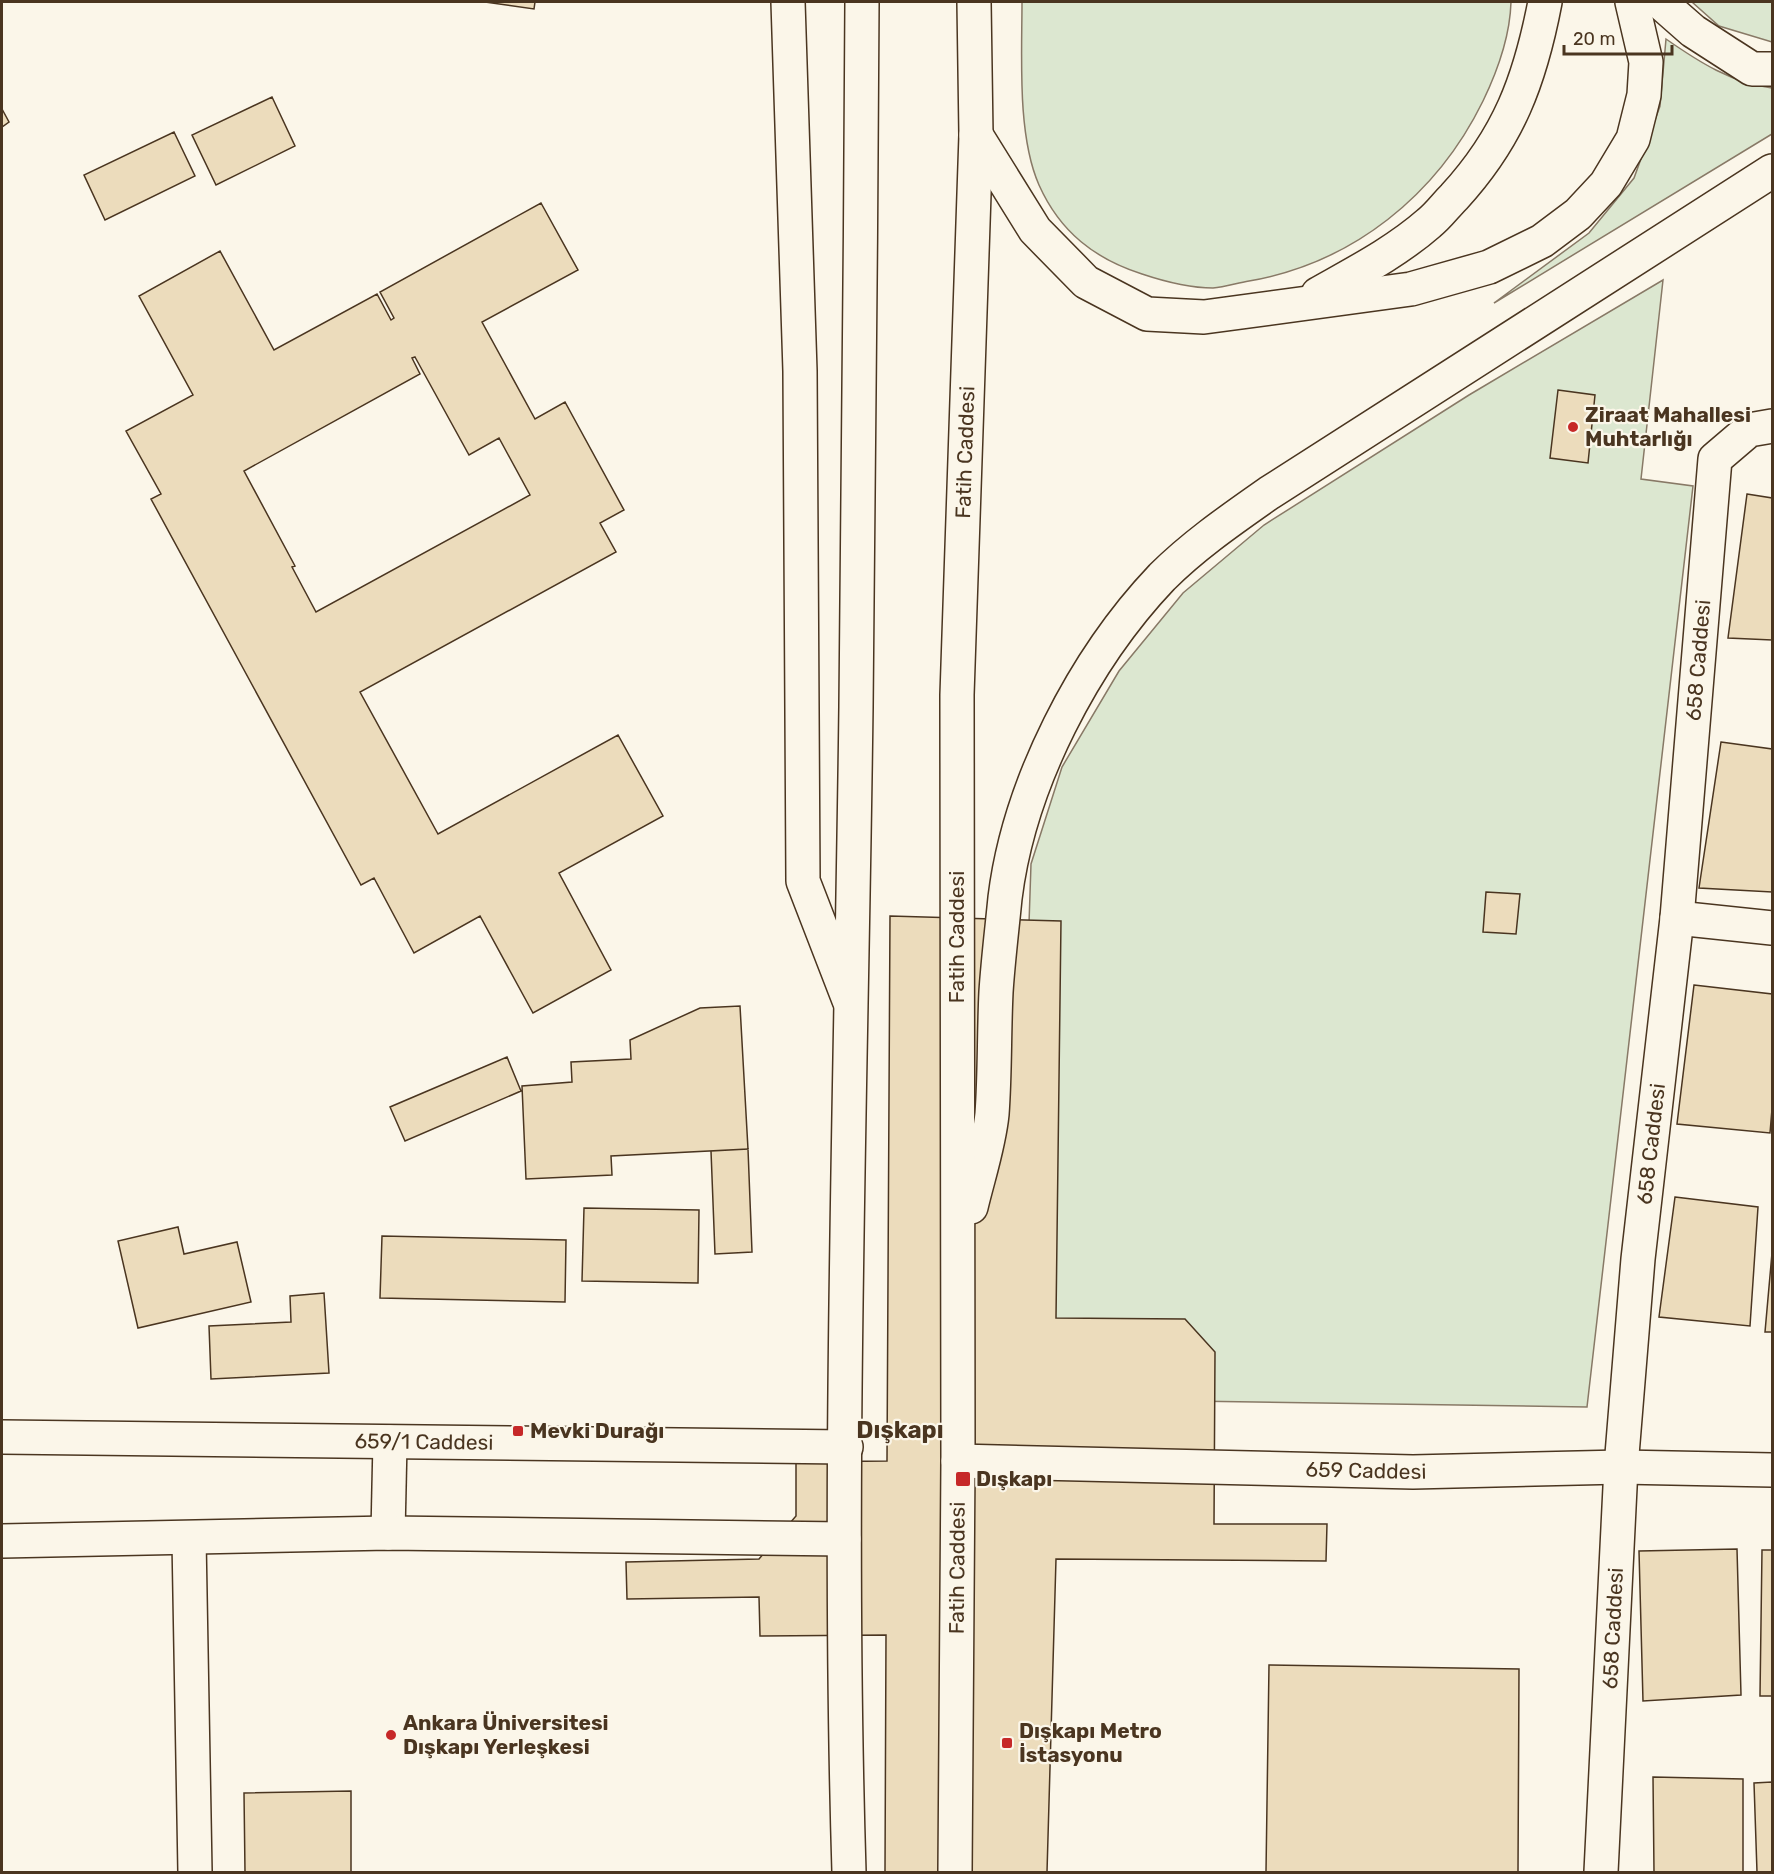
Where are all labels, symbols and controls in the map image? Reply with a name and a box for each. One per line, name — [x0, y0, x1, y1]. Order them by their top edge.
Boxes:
scale bar — [1564, 18, 1672, 56]
text: 20 m — [1573, 28, 1615, 50]
street label: Fatih Caddesi — [950, 385, 979, 519]
place label: Ziraat Mahallesi Muhtarlığı — [1585, 402, 1751, 451]
marker: Ziraat Mahallesi Muhtarlığı — [1566, 420, 1580, 434]
street label: 658 Caddesi — [1680, 599, 1715, 722]
street label: Fatih Caddesi — [944, 871, 969, 1003]
street label: 658 Caddesi — [1631, 1082, 1670, 1206]
district label: Dışkapı — [856, 1416, 944, 1444]
place label: Mevki Durağı — [530, 1418, 664, 1443]
marker: Mevki Durağı — [511, 1424, 525, 1438]
street label: 659/1 Caddesi — [354, 1428, 494, 1455]
street label: 659 Caddesi — [1305, 1456, 1427, 1484]
place label: Dışkapı — [976, 1466, 1052, 1491]
marker: Dışkapı — [954, 1470, 972, 1488]
street label: Fatih Caddesi — [944, 1502, 970, 1634]
street label: 658 Caddesi — [1597, 1567, 1628, 1690]
place label: Ankara Üniversitesi Dışkapı Yerleşkesi — [403, 1710, 609, 1759]
place label: Dışkapı Metro İstasyonu — [1019, 1718, 1162, 1767]
marker: Ankara Üniversitesi Dışkapı Yerleşkesi — [384, 1728, 398, 1742]
marker: Dışkapı Metro İstasyonu — [1000, 1736, 1014, 1750]

